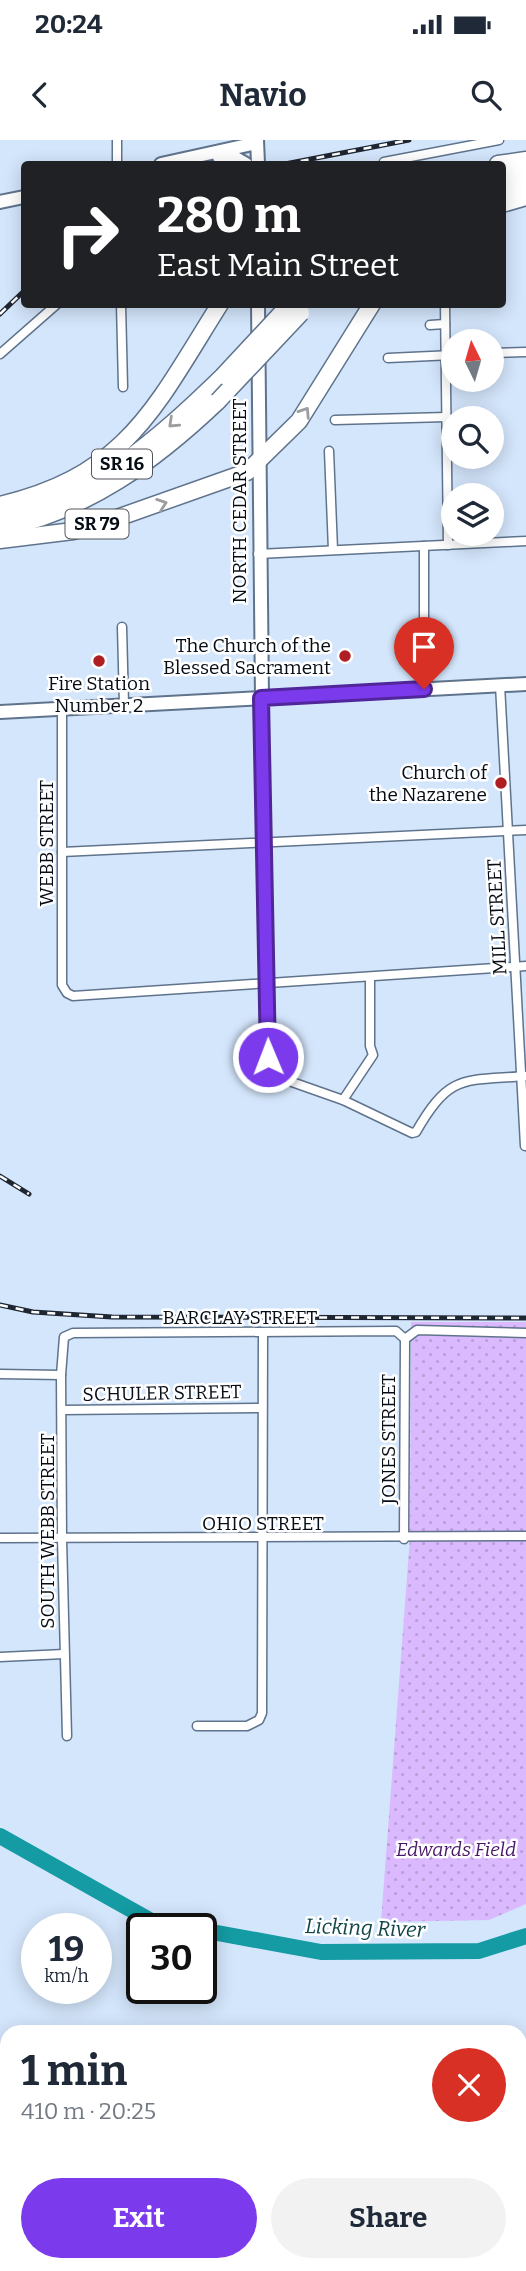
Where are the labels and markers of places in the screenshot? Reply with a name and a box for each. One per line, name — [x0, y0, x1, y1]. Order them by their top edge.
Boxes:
pin — [394, 617, 454, 689]
place label: The Church of the Blessed Sacrament — [163, 634, 331, 679]
marker: The Church of the Blessed Sacrament — [337, 648, 353, 664]
marker: Fire Station Number 2 — [91, 653, 107, 669]
place label: Fire Station Number 2 — [48, 672, 150, 717]
place label: Church of the Nazarene — [369, 761, 488, 806]
marker: Church of the Nazarene — [493, 775, 509, 791]

